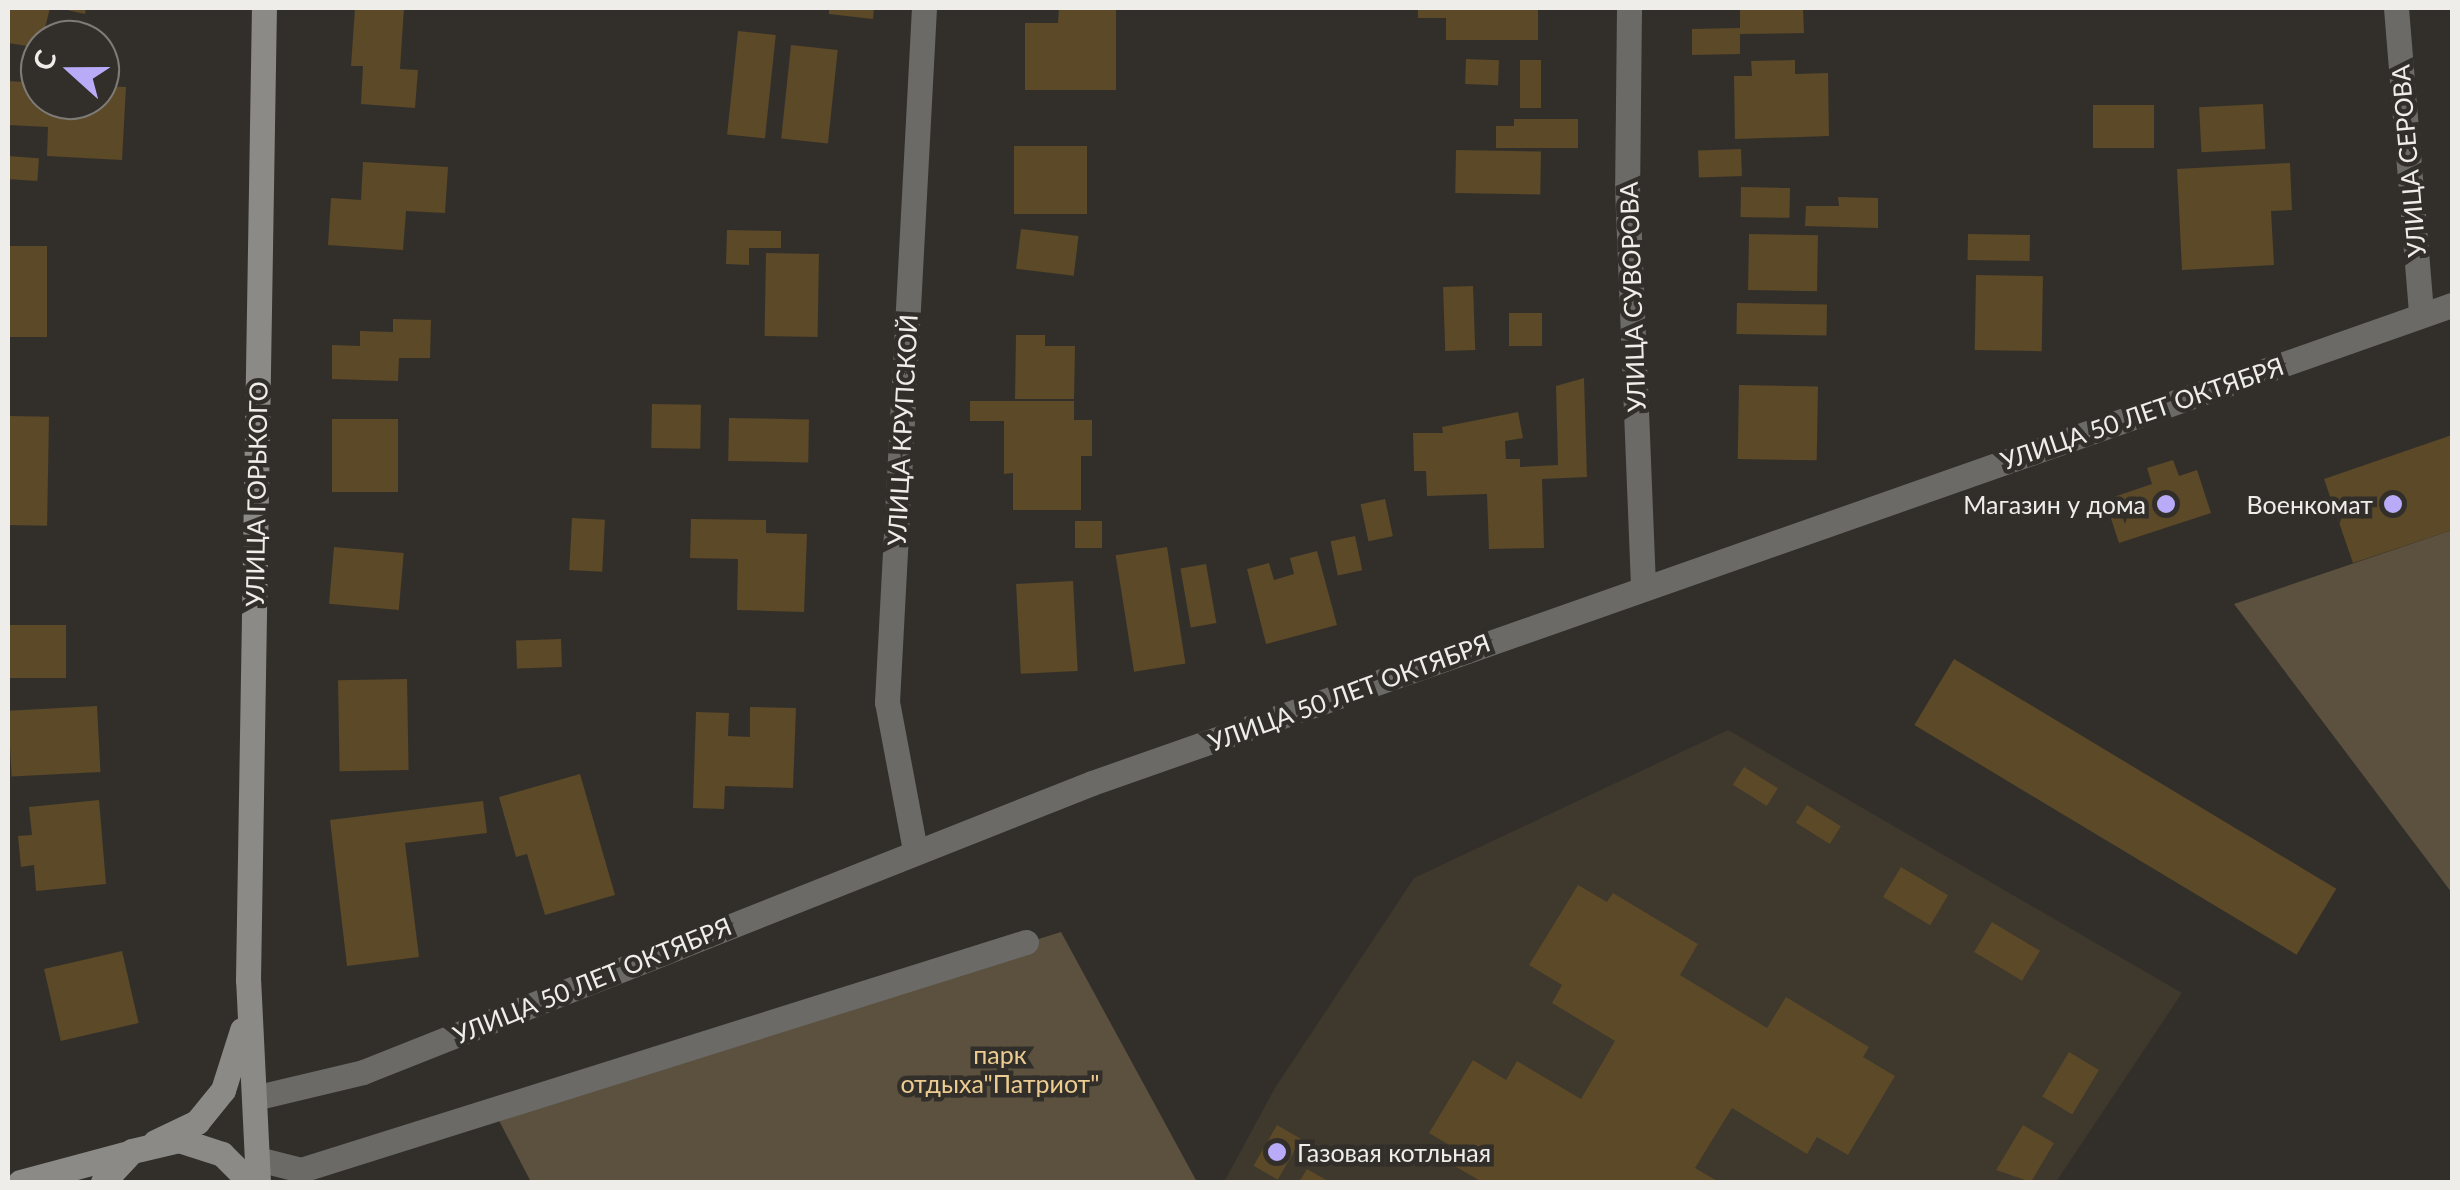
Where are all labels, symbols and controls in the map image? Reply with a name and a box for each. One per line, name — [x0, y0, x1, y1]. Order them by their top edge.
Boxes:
north arrow — [20, 20, 120, 120]
text: С — [25, 45, 63, 75]
street label: УЛИЦА СЕРОВА — [2385, 63, 2431, 259]
street label: УЛИЦА СУВОРОВА — [1613, 181, 1651, 413]
street label: УЛИЦА КРУПСКОЙ — [881, 314, 923, 546]
street label: УЛИЦА 50 ЛЕТ ОКТЯБРЯ — [1996, 350, 2288, 476]
street label: УЛИЦА ГОРЬКОГО — [239, 381, 273, 607]
place label: Магазин у дома — [1963, 489, 2146, 519]
place label: Военкомат — [2247, 489, 2373, 519]
marker: Магазин у дома — [2155, 493, 2177, 515]
marker: Военкомат — [2382, 493, 2404, 515]
street label: УЛИЦА 50 ЛЕТ ОКТЯБРЯ — [1204, 627, 1494, 757]
street label: УЛИЦА 50 ЛЕТ ОКТЯБРЯ — [448, 910, 736, 1050]
park label: парк отдыха"Патриот" — [900, 1040, 1100, 1099]
place label: Газовая котльная — [1297, 1137, 1491, 1167]
marker: Газовая котльная — [1266, 1141, 1288, 1163]

